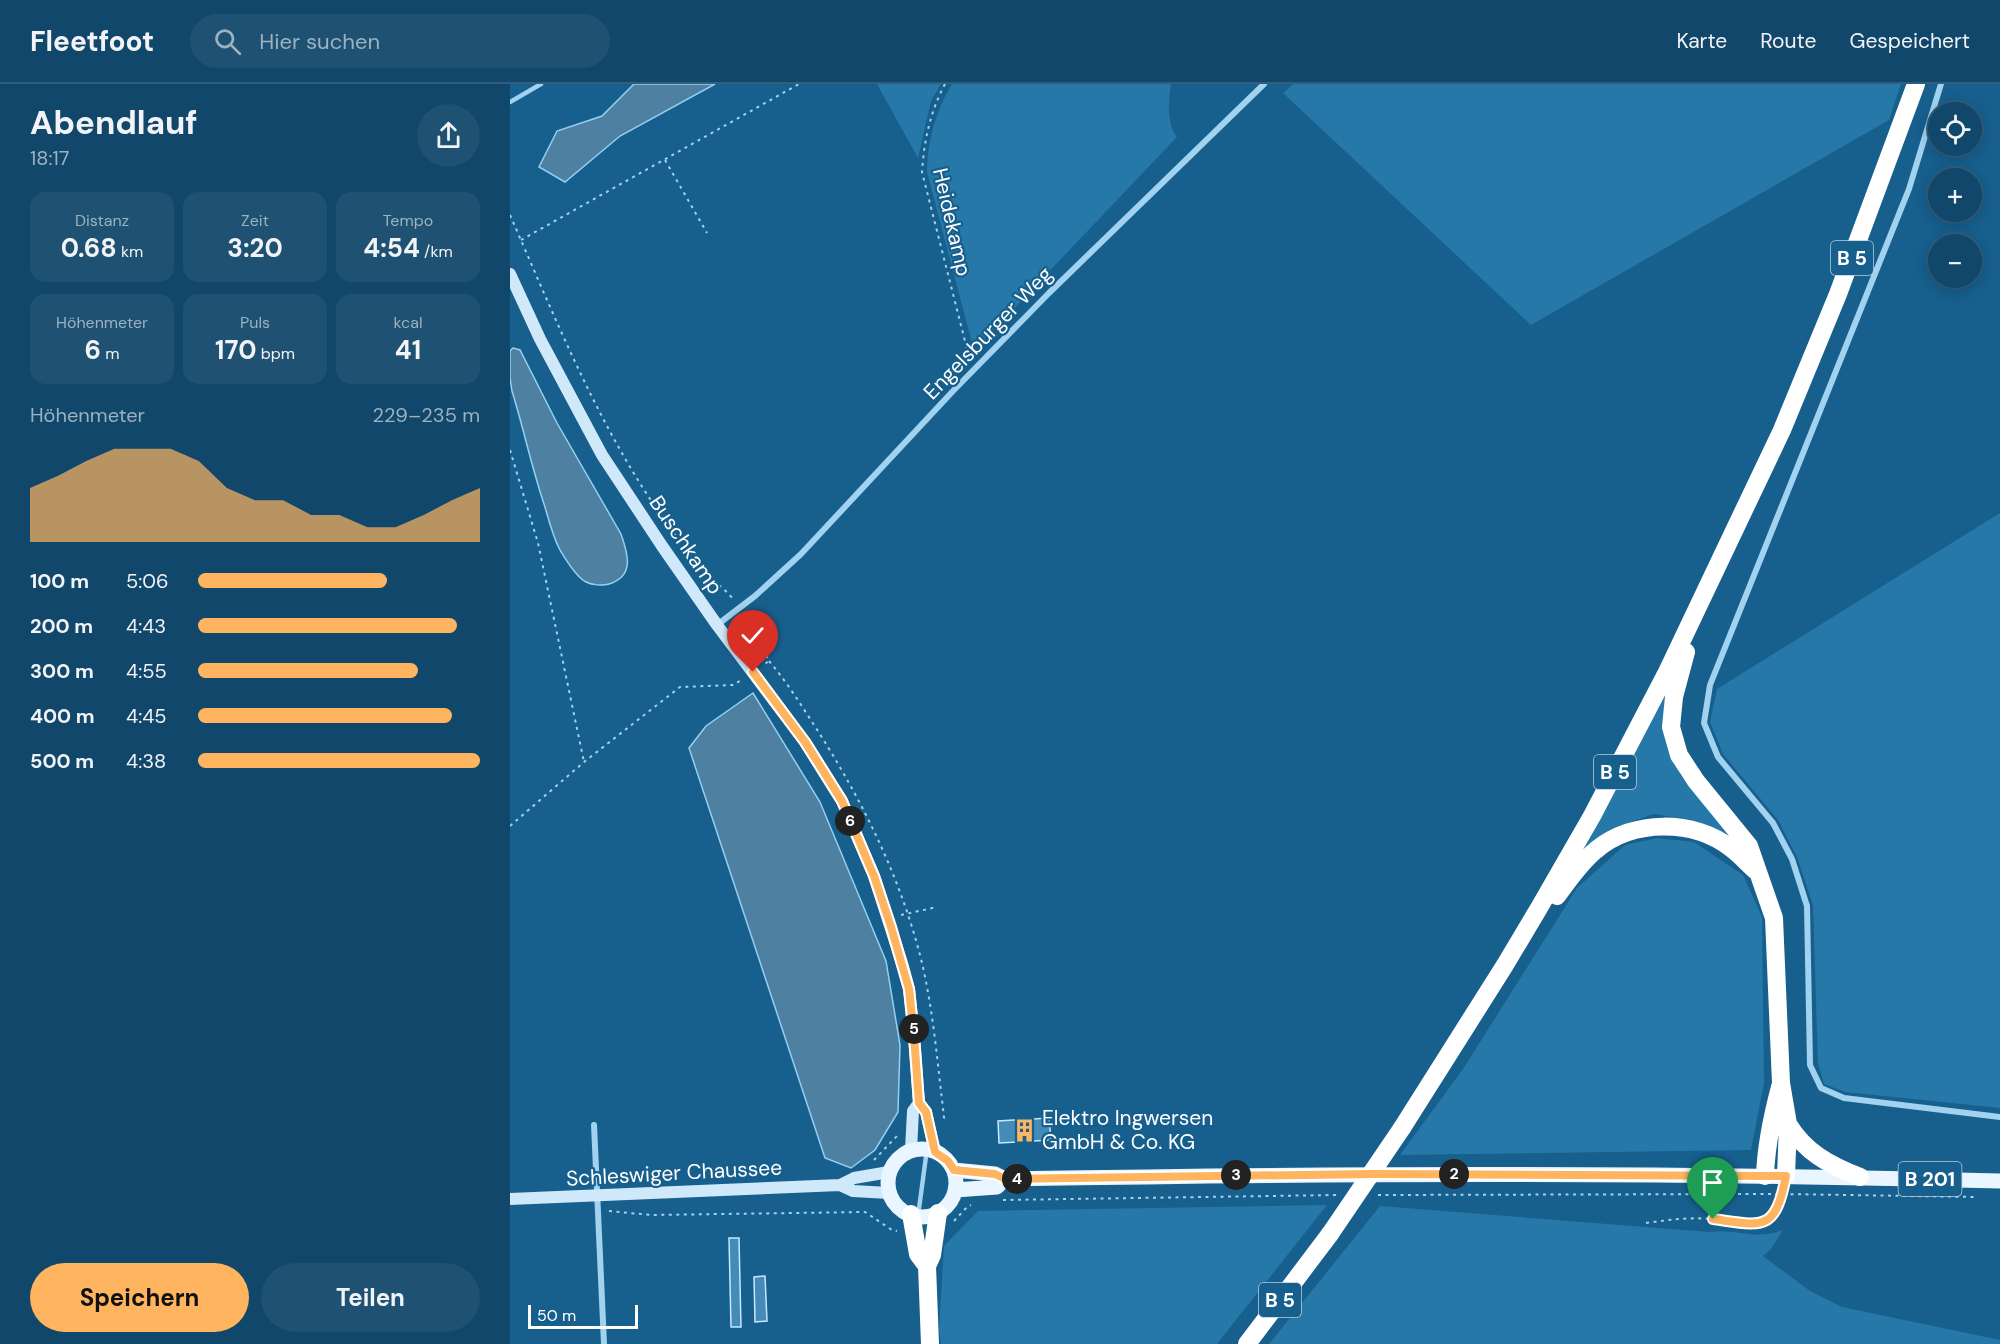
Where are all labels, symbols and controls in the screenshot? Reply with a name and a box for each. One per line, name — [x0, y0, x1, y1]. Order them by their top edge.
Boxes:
search box — [190, 14, 610, 68]
text: Fleetfoot — [30, 23, 154, 60]
icon: search — [211, 25, 244, 58]
text: Hier suchen — [259, 27, 380, 56]
text: Karte — [1676, 27, 1727, 55]
text: Route — [1760, 27, 1816, 55]
text: Gespeichert — [1849, 27, 1970, 55]
text: Abendlauf — [30, 101, 198, 144]
map controls — [1928, 102, 1982, 288]
button: locate — [1928, 102, 1982, 156]
button: share — [417, 104, 480, 167]
text: 18:17 — [30, 145, 69, 171]
street label: Heidekamp — [926, 165, 978, 279]
button: + — [1928, 168, 1982, 222]
text: Distanz — [75, 210, 129, 231]
text: Zeit — [241, 210, 269, 231]
text: Tempo — [383, 210, 433, 231]
text: 0.68 — [61, 231, 117, 265]
text: 3:20 — [227, 231, 283, 265]
text: 4:54 — [363, 231, 420, 265]
button: − — [1928, 234, 1982, 288]
text: km — [117, 241, 143, 262]
text: /km — [420, 241, 453, 262]
road number: B 5 — [1831, 241, 1873, 275]
street label: Engelsburger Weg — [917, 260, 1059, 405]
text: Höhenmeter — [56, 312, 148, 333]
text: Puls — [240, 312, 270, 333]
text: kcal — [394, 312, 422, 333]
text: 6 — [85, 333, 101, 367]
text: 170 — [215, 333, 257, 367]
text: 41 — [395, 333, 421, 367]
text: m — [101, 343, 120, 364]
text: bpm — [257, 343, 295, 364]
text: Höhenmeter — [30, 402, 145, 428]
text: 229–235 m — [373, 402, 480, 428]
street label: Buschkamp — [643, 490, 729, 600]
text: 100 m — [30, 568, 89, 594]
text: 5:06 — [126, 568, 168, 594]
pin — [727, 610, 778, 672]
text: 200 m — [30, 613, 93, 639]
text: 4:43 — [126, 613, 166, 639]
icon: check — [736, 619, 769, 652]
text: 300 m — [30, 658, 94, 684]
text: 4:55 — [126, 658, 167, 684]
text: 400 m — [30, 703, 95, 729]
text: 4:45 — [126, 703, 167, 729]
text: 500 m — [30, 748, 94, 774]
text: 4:38 — [126, 748, 166, 774]
road number: B 5 — [1594, 755, 1636, 789]
pin: 6 — [835, 806, 865, 836]
text: 6 — [845, 810, 855, 831]
pin: 5 — [899, 1014, 929, 1044]
text: 5 — [909, 1018, 919, 1039]
place label: Elektro Ingwersen GmbH & Co. KG — [1042, 1104, 1213, 1156]
building icon: Elektro Ingwersen GmbH & Co. KG — [1011, 1117, 1037, 1143]
street label: Schleswiger Chaussee — [565, 1153, 783, 1193]
pin — [1687, 1157, 1738, 1219]
pin: 2 — [1439, 1159, 1469, 1189]
pin: 3 — [1221, 1160, 1251, 1190]
road number: B 201 — [1898, 1162, 1962, 1196]
text: 2 — [1449, 1163, 1459, 1184]
pin: 4 — [1002, 1164, 1032, 1194]
text: 3 — [1231, 1164, 1241, 1185]
icon: arrive — [1696, 1166, 1729, 1199]
text: 4 — [1012, 1168, 1022, 1189]
button: Speichern — [30, 1263, 249, 1332]
button: Teilen — [261, 1263, 480, 1332]
road number: B 5 — [1259, 1283, 1301, 1317]
scale bar — [528, 1302, 638, 1330]
text: 50 m — [537, 1305, 576, 1326]

